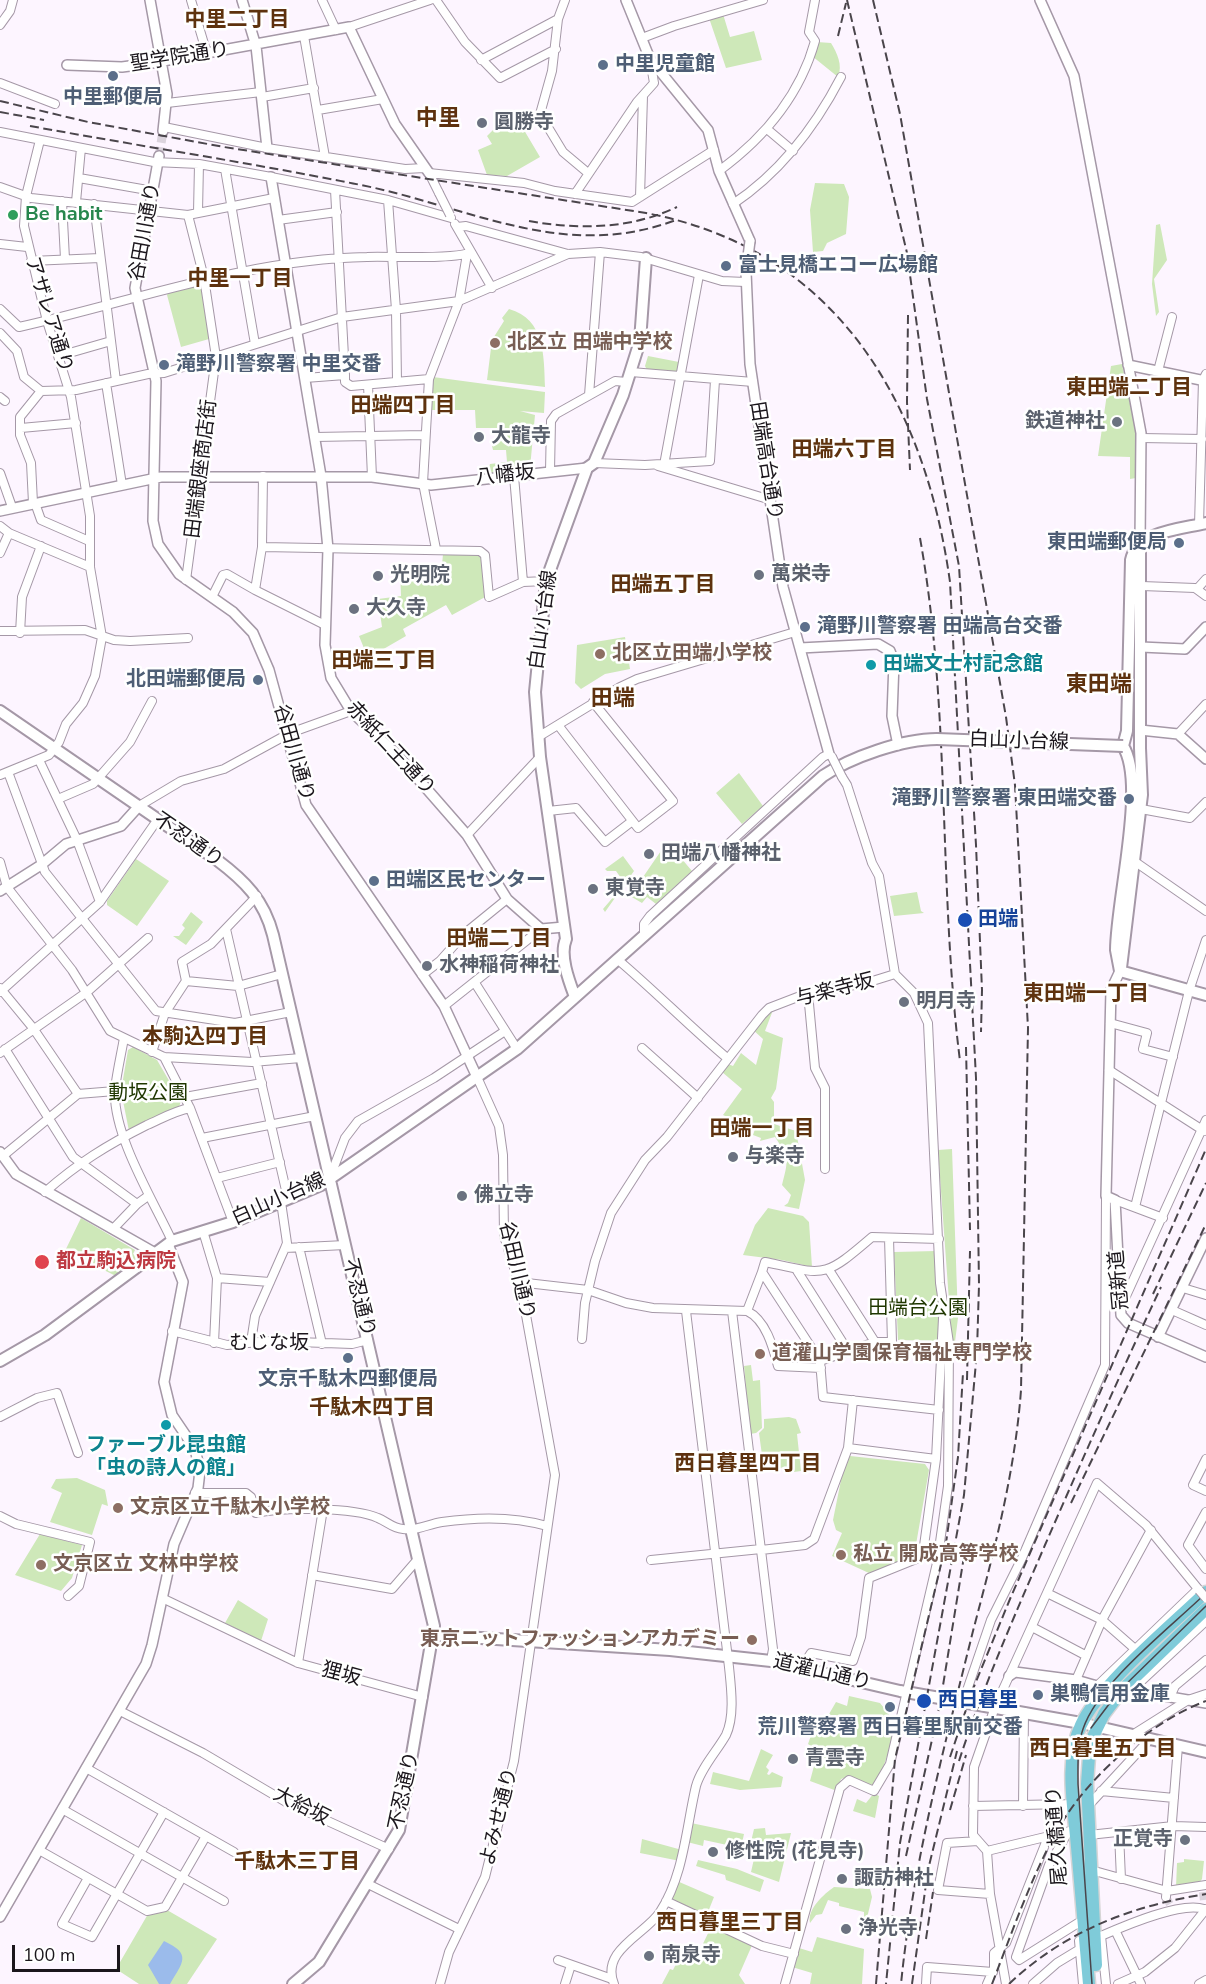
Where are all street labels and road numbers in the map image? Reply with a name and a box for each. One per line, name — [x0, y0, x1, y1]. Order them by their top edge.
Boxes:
street label: 聖学院通り — [129, 38, 231, 78]
street label: 谷田川通り — [125, 181, 167, 283]
street label: アザレア通り — [19, 254, 77, 376]
street label: 田端銀座商店街 — [182, 398, 222, 540]
street label: 田端高台通り — [744, 400, 786, 522]
street label: 八幡坂 — [474, 461, 536, 491]
street label: 白山小台線 — [525, 569, 563, 671]
street label: 赤紙仁王通り — [340, 697, 440, 801]
street label: 谷田川通り — [268, 702, 318, 804]
street label: 白山小台線 — [969, 728, 1069, 756]
street label: 不忍通り — [148, 808, 228, 874]
street label: 与楽寺坂 — [793, 970, 877, 1012]
street label: 白山小台線 — [228, 1169, 330, 1231]
street label: 谷田川通り — [493, 1220, 539, 1322]
street label: 冠新道 — [1105, 1249, 1135, 1311]
street label: 不忍通り — [337, 1256, 379, 1340]
street label: むじな坂 — [229, 1332, 309, 1356]
street label: 道灌山通り — [771, 1650, 873, 1696]
street label: 狸坂 — [319, 1658, 363, 1692]
street label: 不忍通り — [385, 1749, 425, 1833]
street label: よみせ通り — [476, 1766, 524, 1868]
street label: 大給坂 — [269, 1783, 333, 1831]
street label: 尾久橋通り — [1043, 1785, 1073, 1887]

